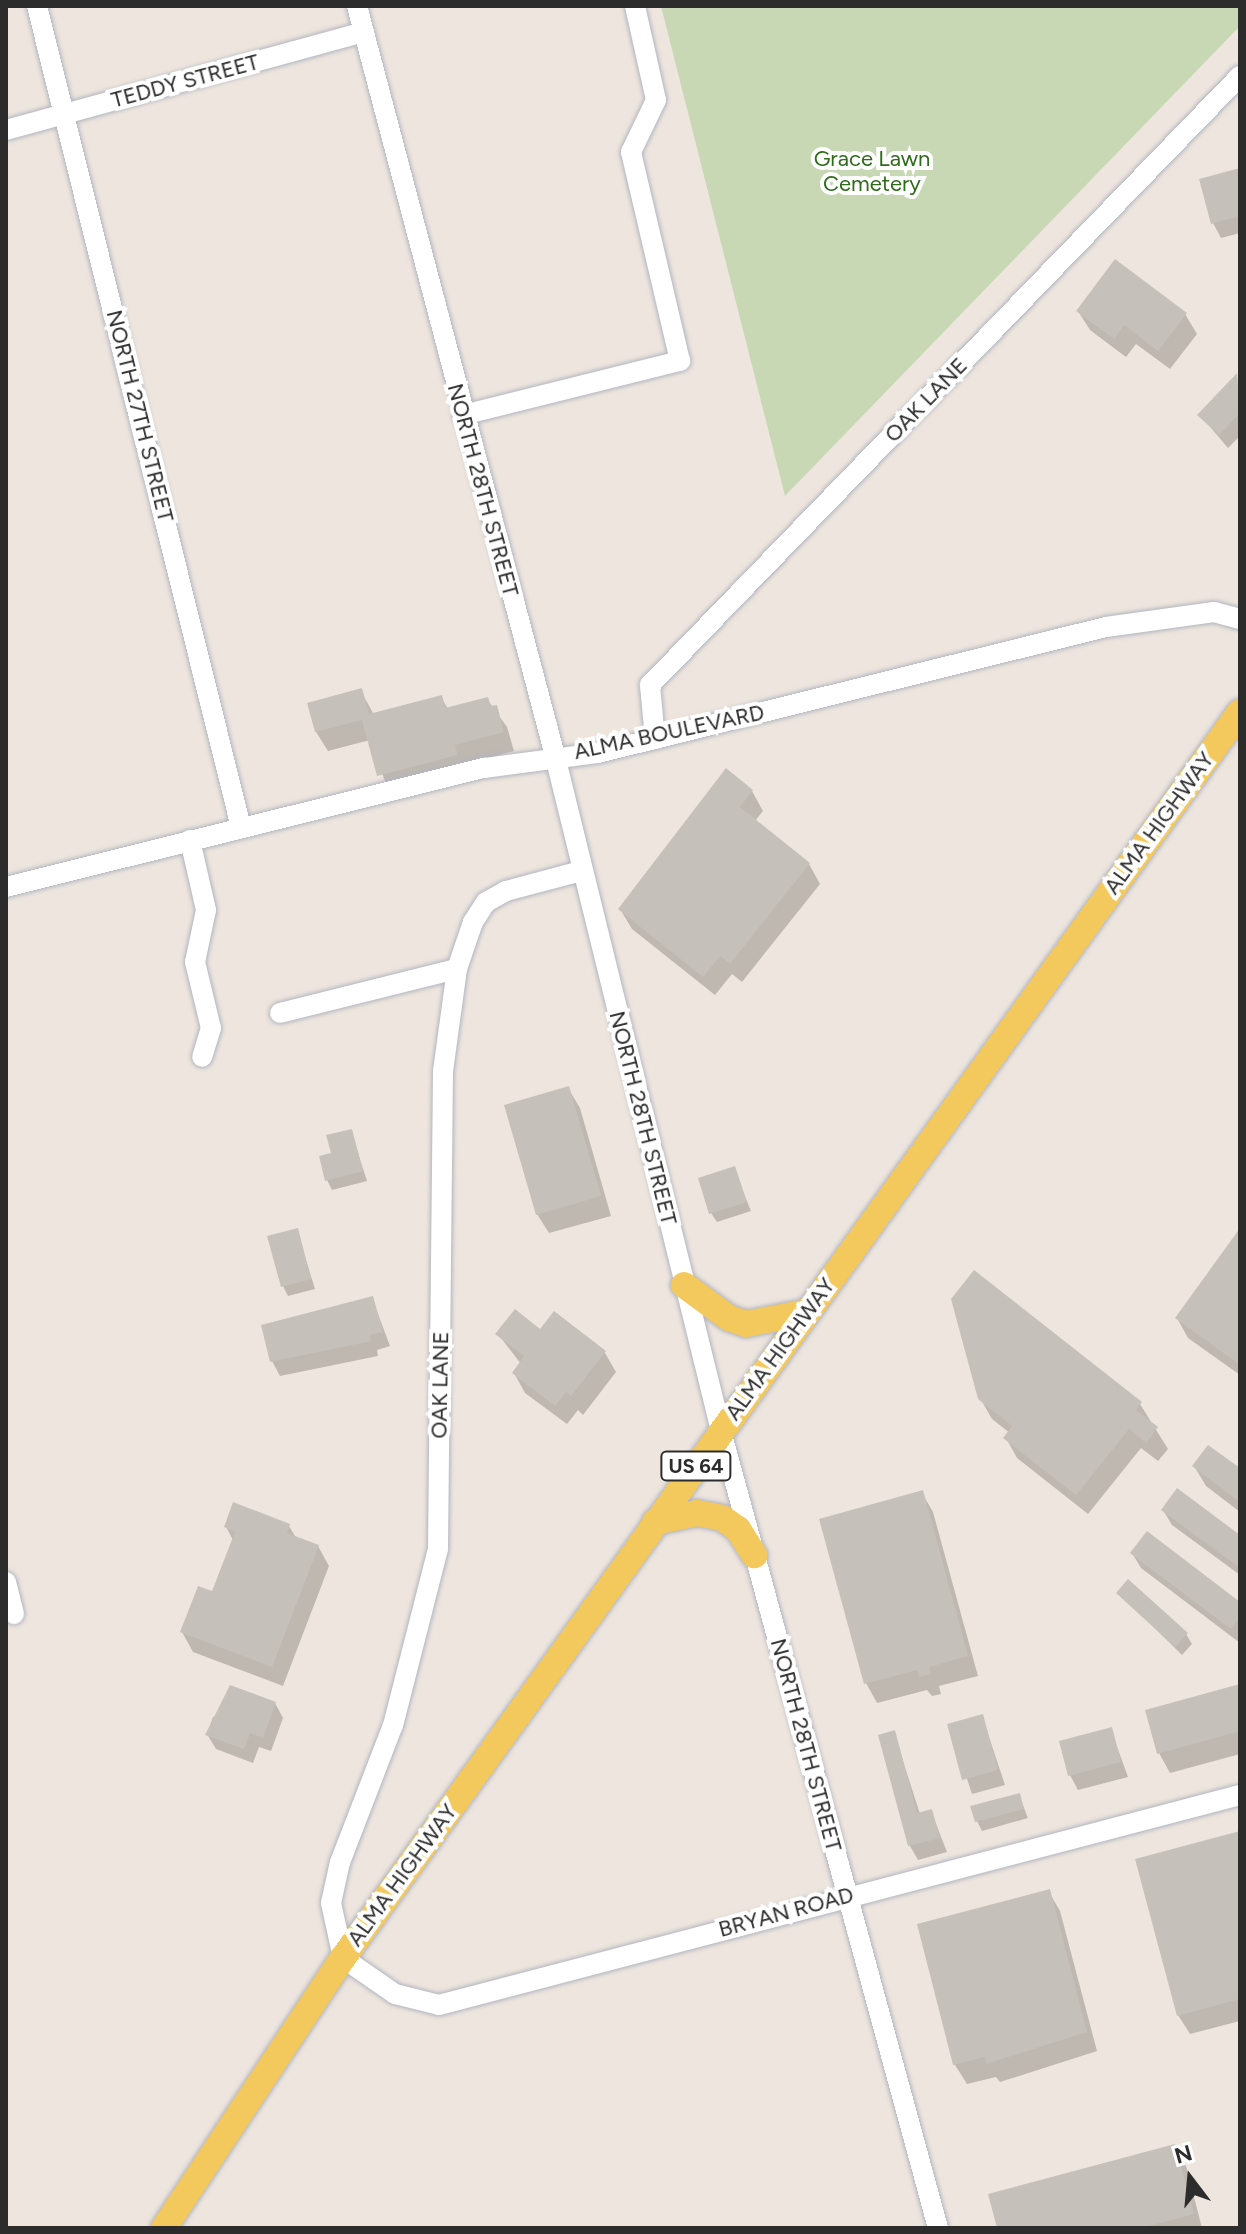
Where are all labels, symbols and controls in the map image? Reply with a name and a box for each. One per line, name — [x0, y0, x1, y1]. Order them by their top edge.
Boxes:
street label: TEDDY STREET — [108, 49, 262, 113]
park label: Grace Lawn Cemetery — [814, 145, 930, 196]
street label: NORTH 27TH STREET — [101, 307, 179, 525]
street label: OAK LANE — [879, 352, 973, 448]
street label: NORTH 28TH STREET — [442, 381, 524, 599]
street label: ALMA BOULEVARD — [571, 699, 767, 765]
street label: ALMA HIGHWAY — [1099, 747, 1219, 899]
street label: NORTH 28TH STREET — [604, 1008, 682, 1228]
street label: ALMA HIGHWAY — [720, 1273, 840, 1425]
street label: OAK LANE — [426, 1331, 454, 1439]
road number: US 64 — [660, 1450, 732, 1482]
street label: NORTH 28TH STREET — [765, 1636, 847, 1854]
street label: ALMA HIGHWAY — [342, 1799, 462, 1951]
street label: BRYAN ROAD — [716, 1881, 856, 1943]
north arrow — [1150, 2138, 1230, 2218]
text: N — [1171, 2139, 1195, 2170]

